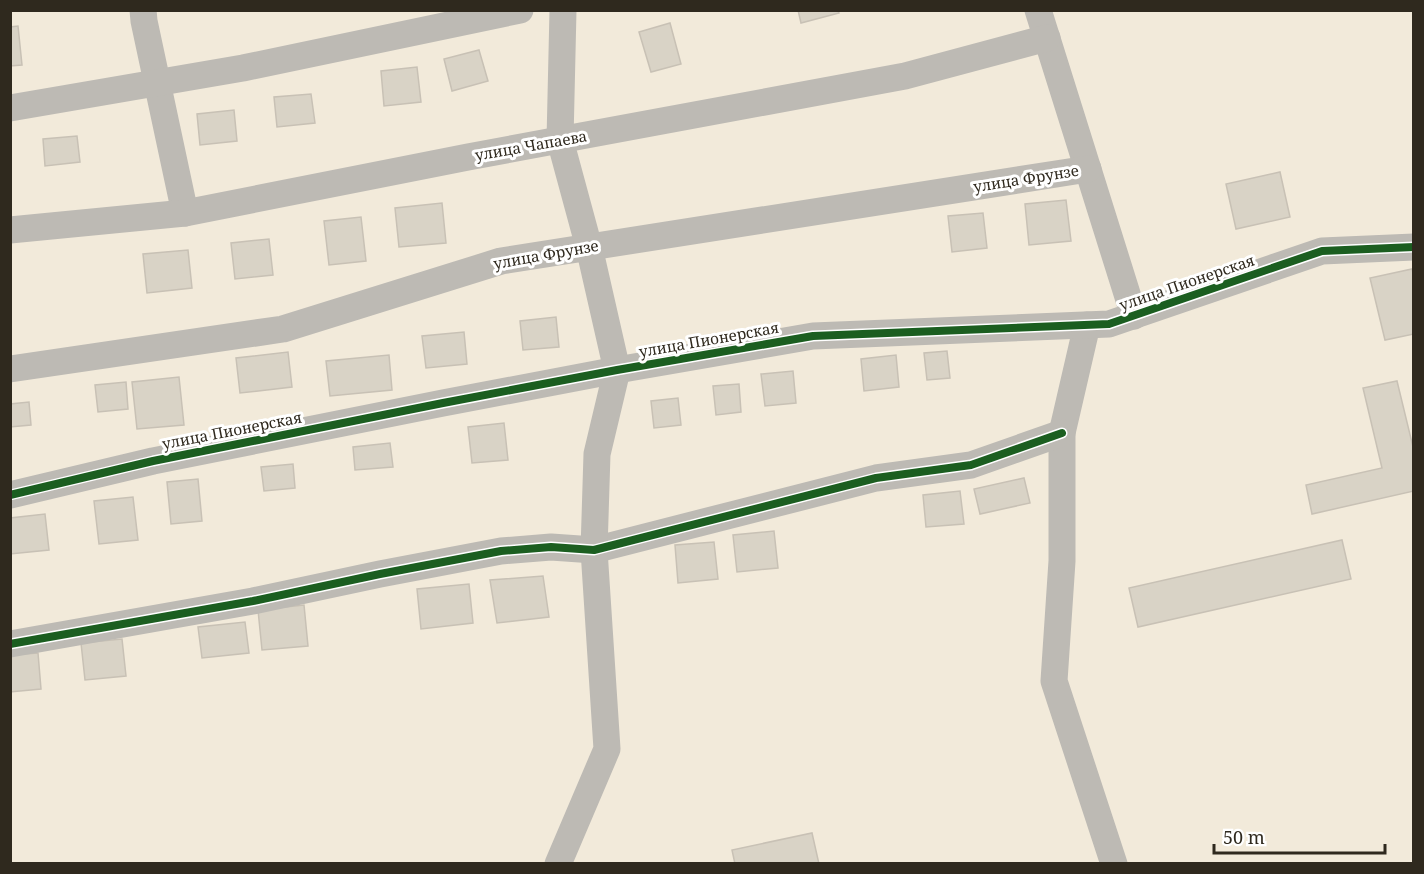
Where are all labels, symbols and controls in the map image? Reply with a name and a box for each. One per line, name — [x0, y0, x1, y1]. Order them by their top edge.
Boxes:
street label: улица Чапаева — [473, 125, 588, 165]
street label: улица Фрунзе — [972, 160, 1080, 196]
street label: улица Фрунзе — [492, 235, 600, 273]
street label: улица Пионерская — [1116, 250, 1257, 315]
street label: улица Пионерская — [637, 317, 780, 361]
street label: улица Пионерская — [160, 407, 303, 453]
scale bar — [1214, 817, 1385, 855]
text: 50 m — [1223, 825, 1265, 849]

